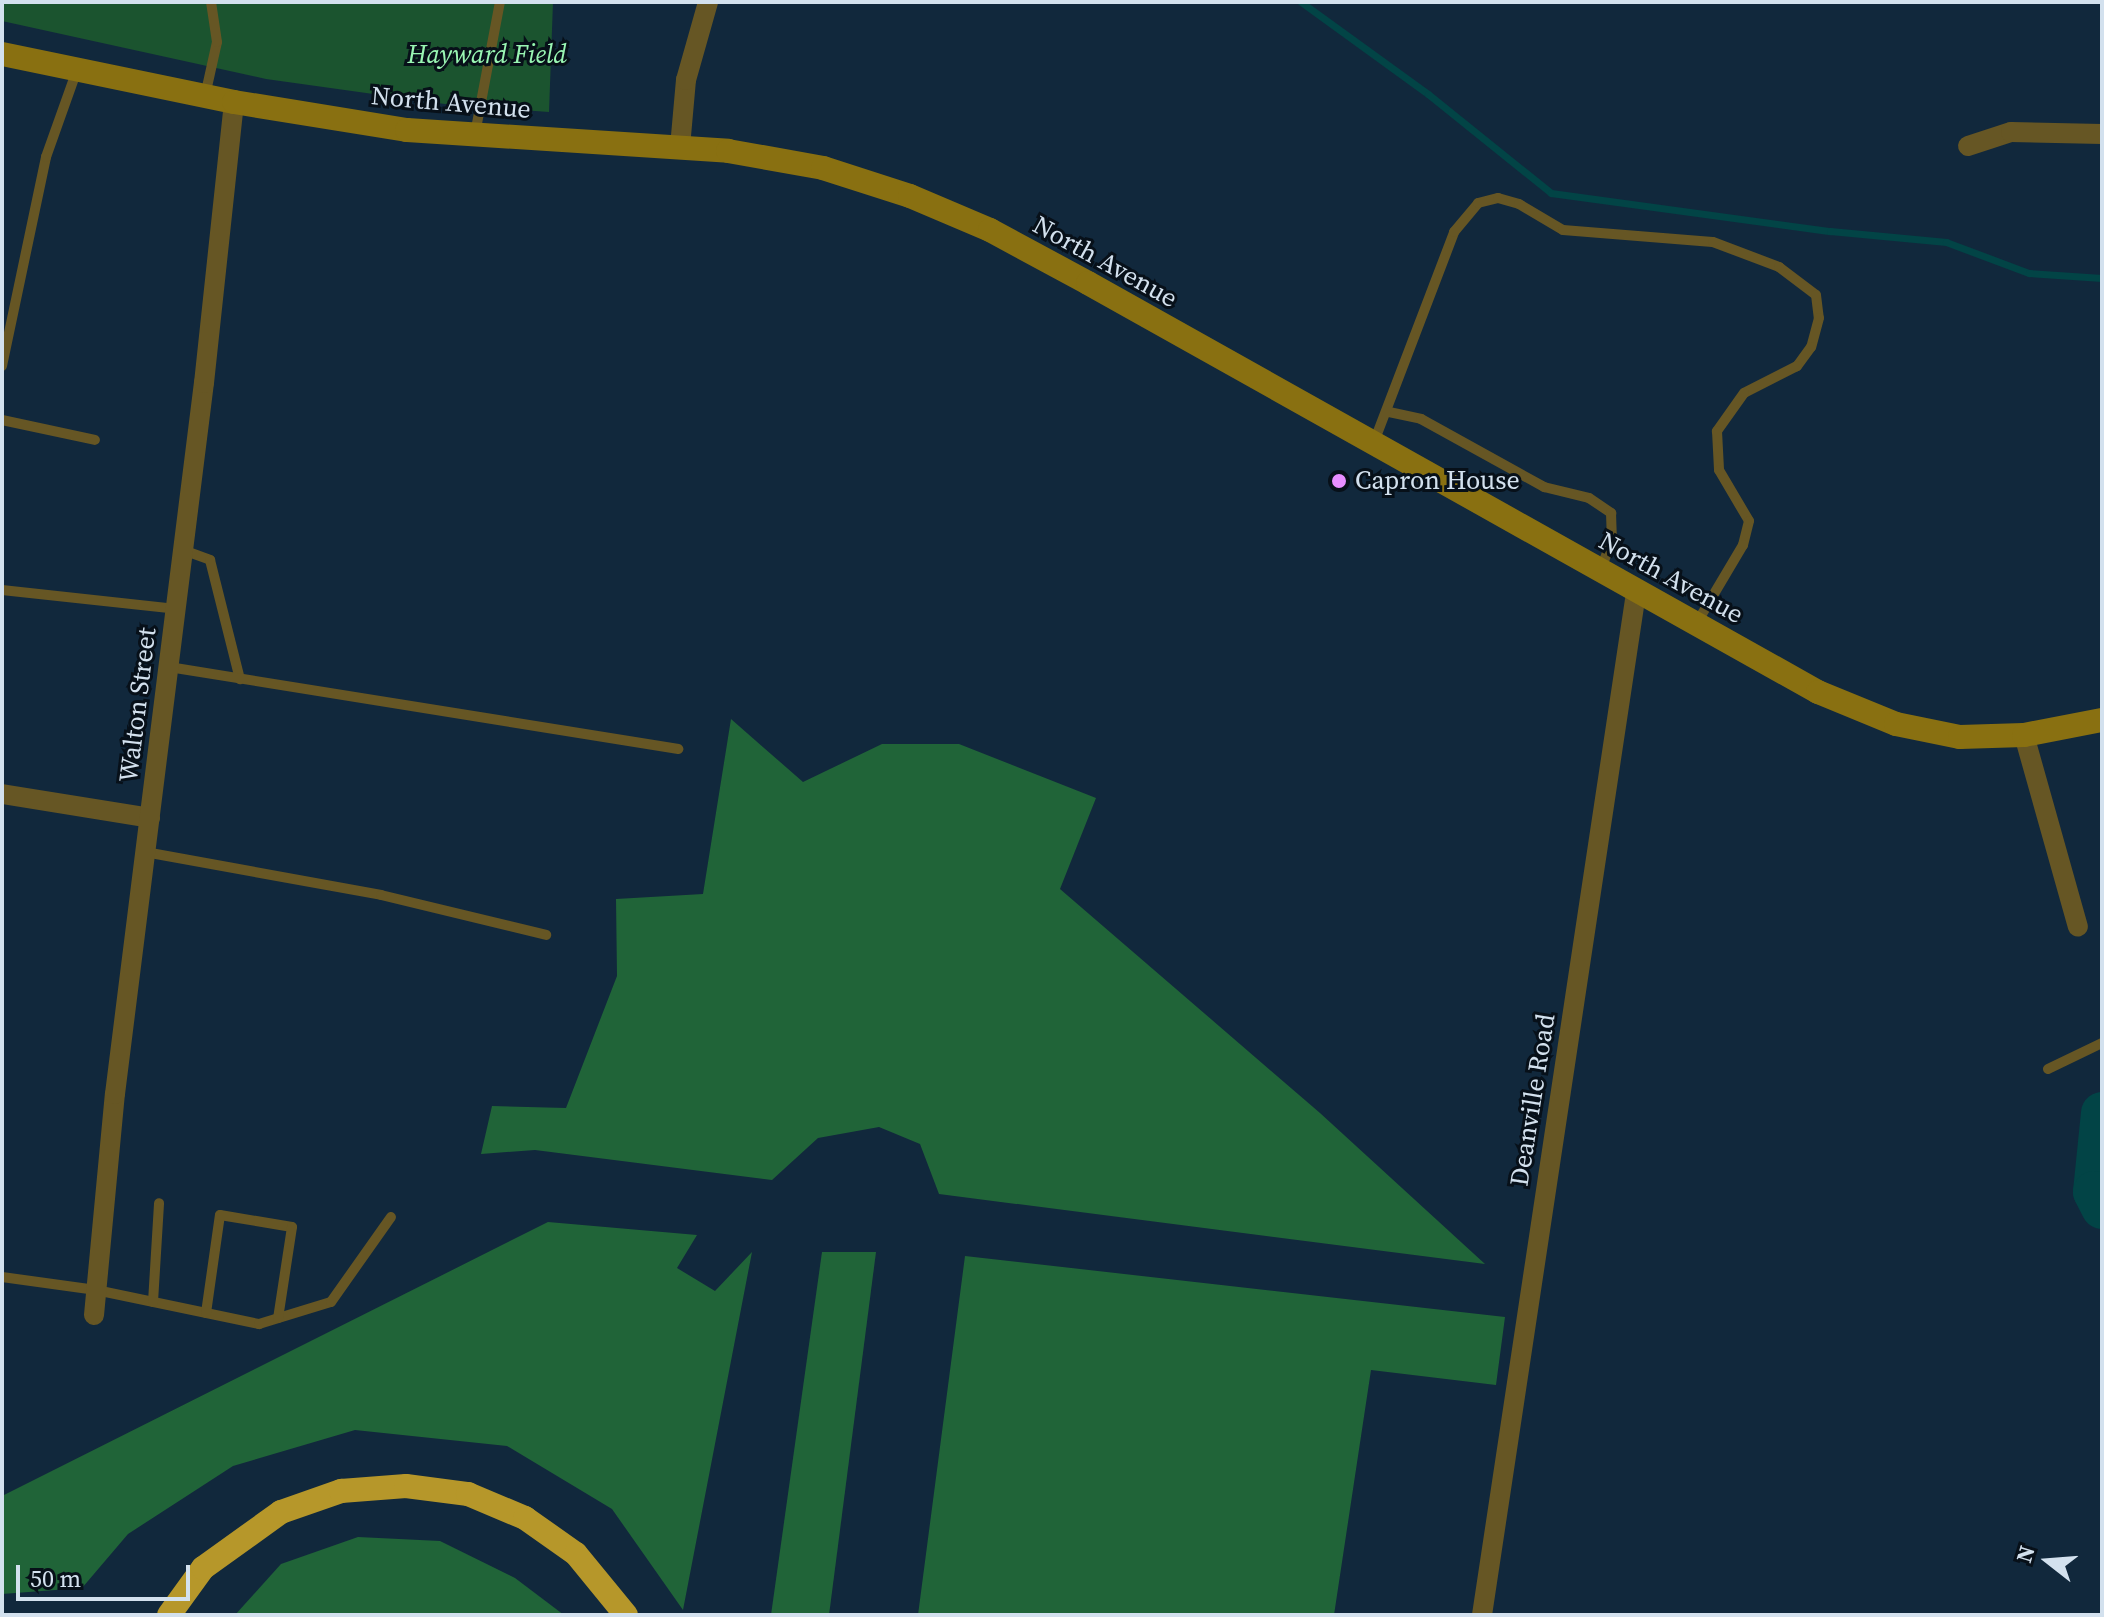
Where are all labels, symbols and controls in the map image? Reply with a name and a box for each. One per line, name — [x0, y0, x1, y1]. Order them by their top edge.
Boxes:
park label: Hayward Field — [407, 39, 567, 71]
street label: North Avenue — [370, 80, 532, 126]
street label: North Avenue — [1027, 210, 1183, 314]
place label: Capron House — [1355, 465, 1520, 497]
marker: Capron House — [1330, 472, 1348, 490]
street label: North Avenue — [1593, 526, 1749, 630]
street label: Walton Street — [113, 626, 163, 784]
street label: Deanville Road — [1504, 1012, 1562, 1188]
north arrow — [2008, 1521, 2088, 1601]
text: N — [2008, 1542, 2042, 1566]
scale bar — [20, 1549, 194, 1599]
text: 50 m — [30, 1562, 81, 1595]

